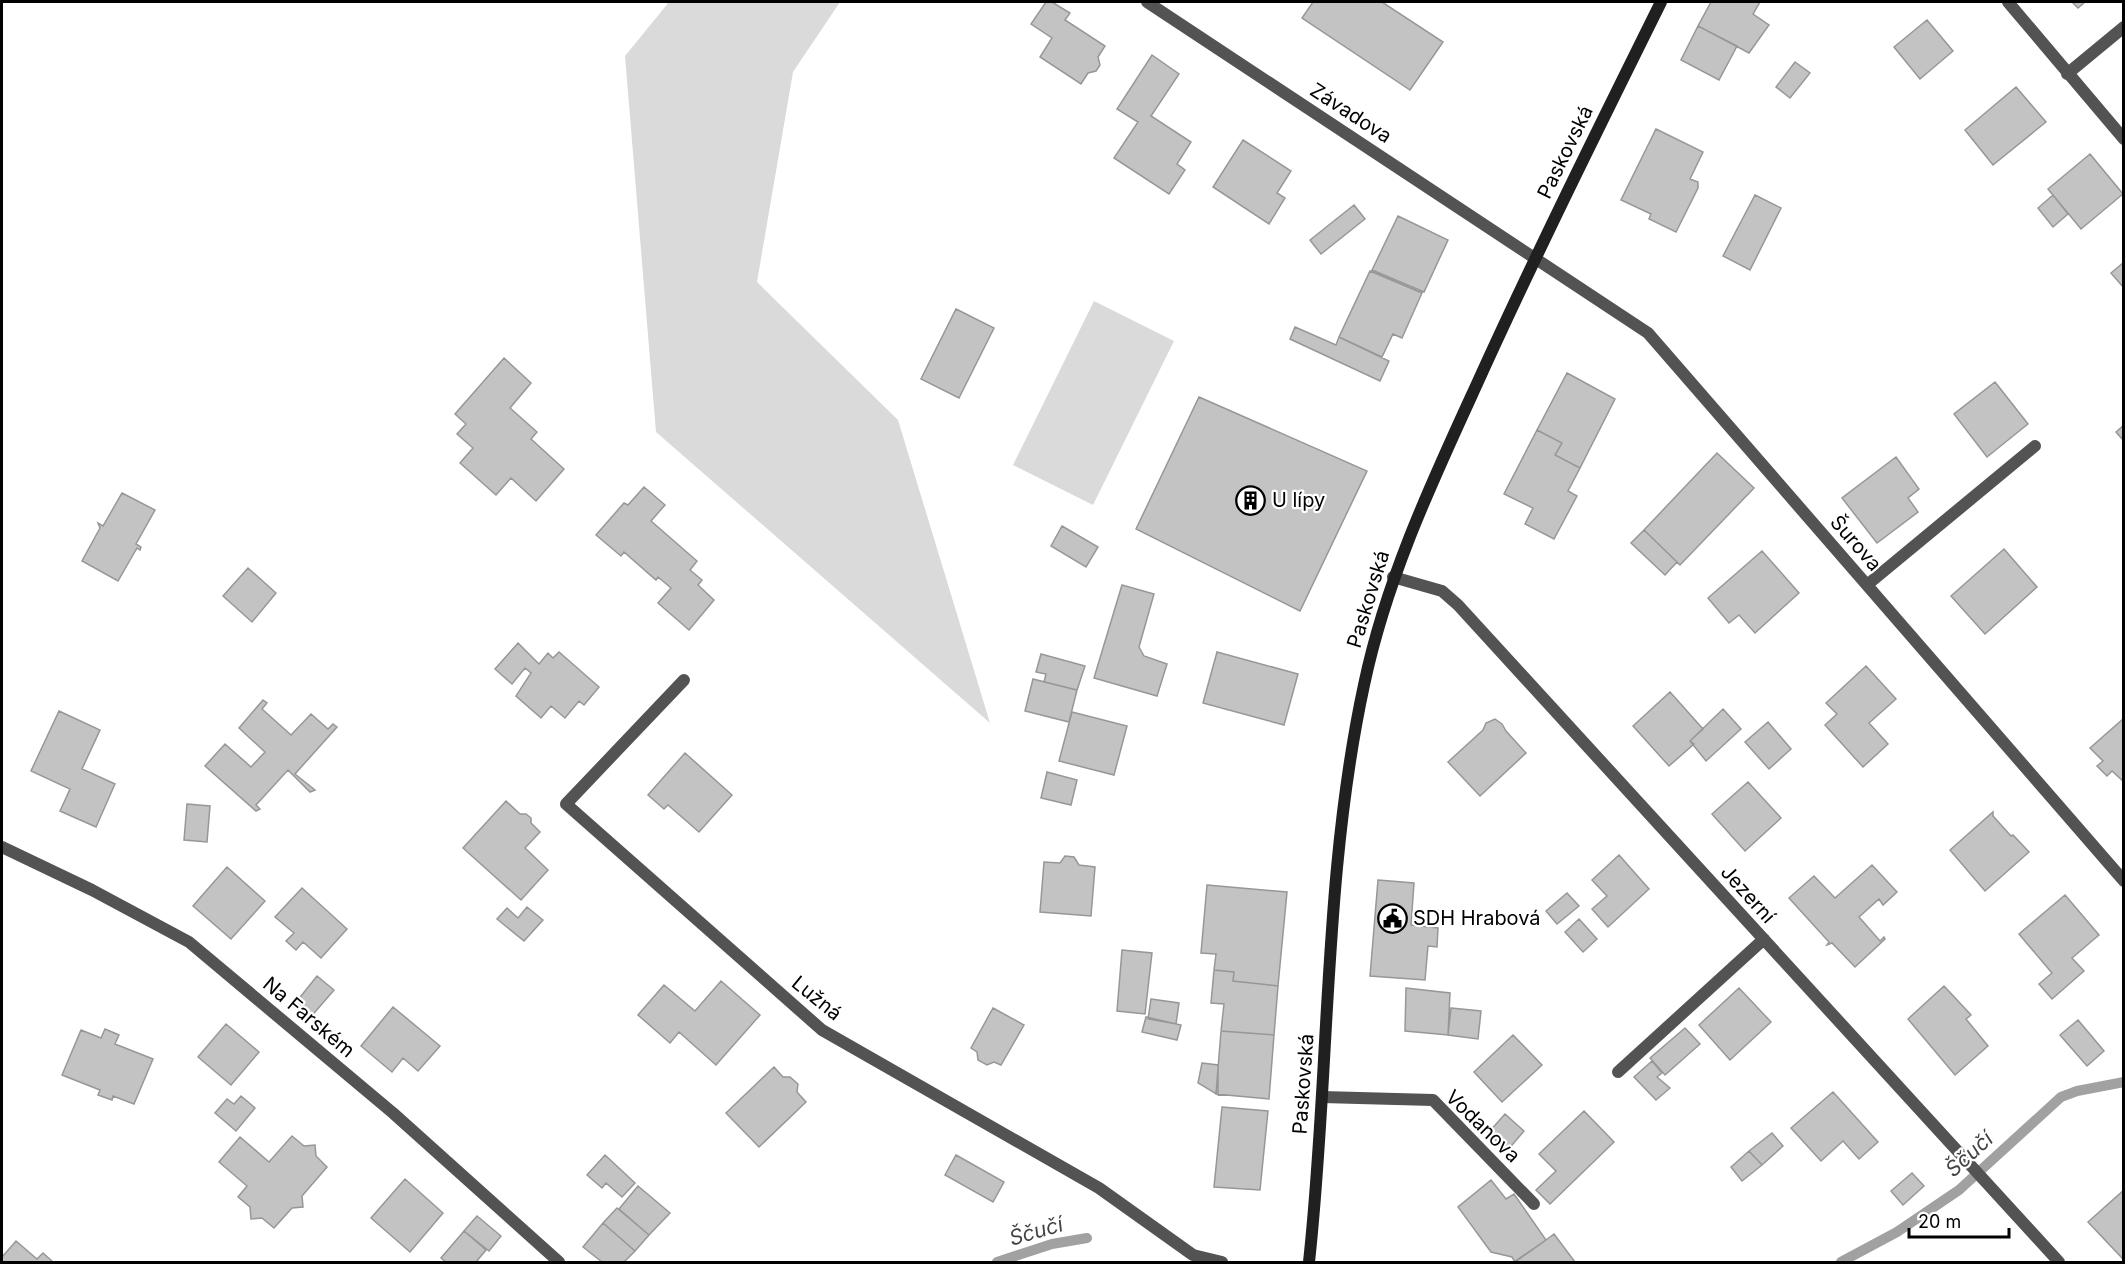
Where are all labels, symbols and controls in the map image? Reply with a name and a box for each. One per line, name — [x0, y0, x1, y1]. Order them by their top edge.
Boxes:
street label: Závadova — [1306, 78, 1396, 148]
street label: Paskovská — [1532, 101, 1598, 203]
building icon: U lípy — [1235, 484, 1267, 516]
place label: U lípy — [1272, 488, 1325, 512]
street label: Šurova — [1825, 510, 1887, 576]
street label: Paskovská — [1342, 547, 1394, 651]
street label: Jezerní — [1716, 860, 1780, 928]
public building icon: SDH Hrabová — [1376, 902, 1408, 934]
place label: SDH Hrabová — [1413, 906, 1541, 930]
street label: Lužná — [787, 971, 847, 1025]
street label: Na Farském — [258, 972, 360, 1062]
street label: Paskovská — [1288, 1033, 1318, 1135]
street label: Vodanova — [1441, 1085, 1525, 1167]
water label: Ščučí — [1940, 1124, 1999, 1182]
scale bar — [1909, 1201, 2010, 1239]
water label: Ščučí — [1006, 1210, 1068, 1251]
text: 20 m — [1918, 1211, 1961, 1232]

